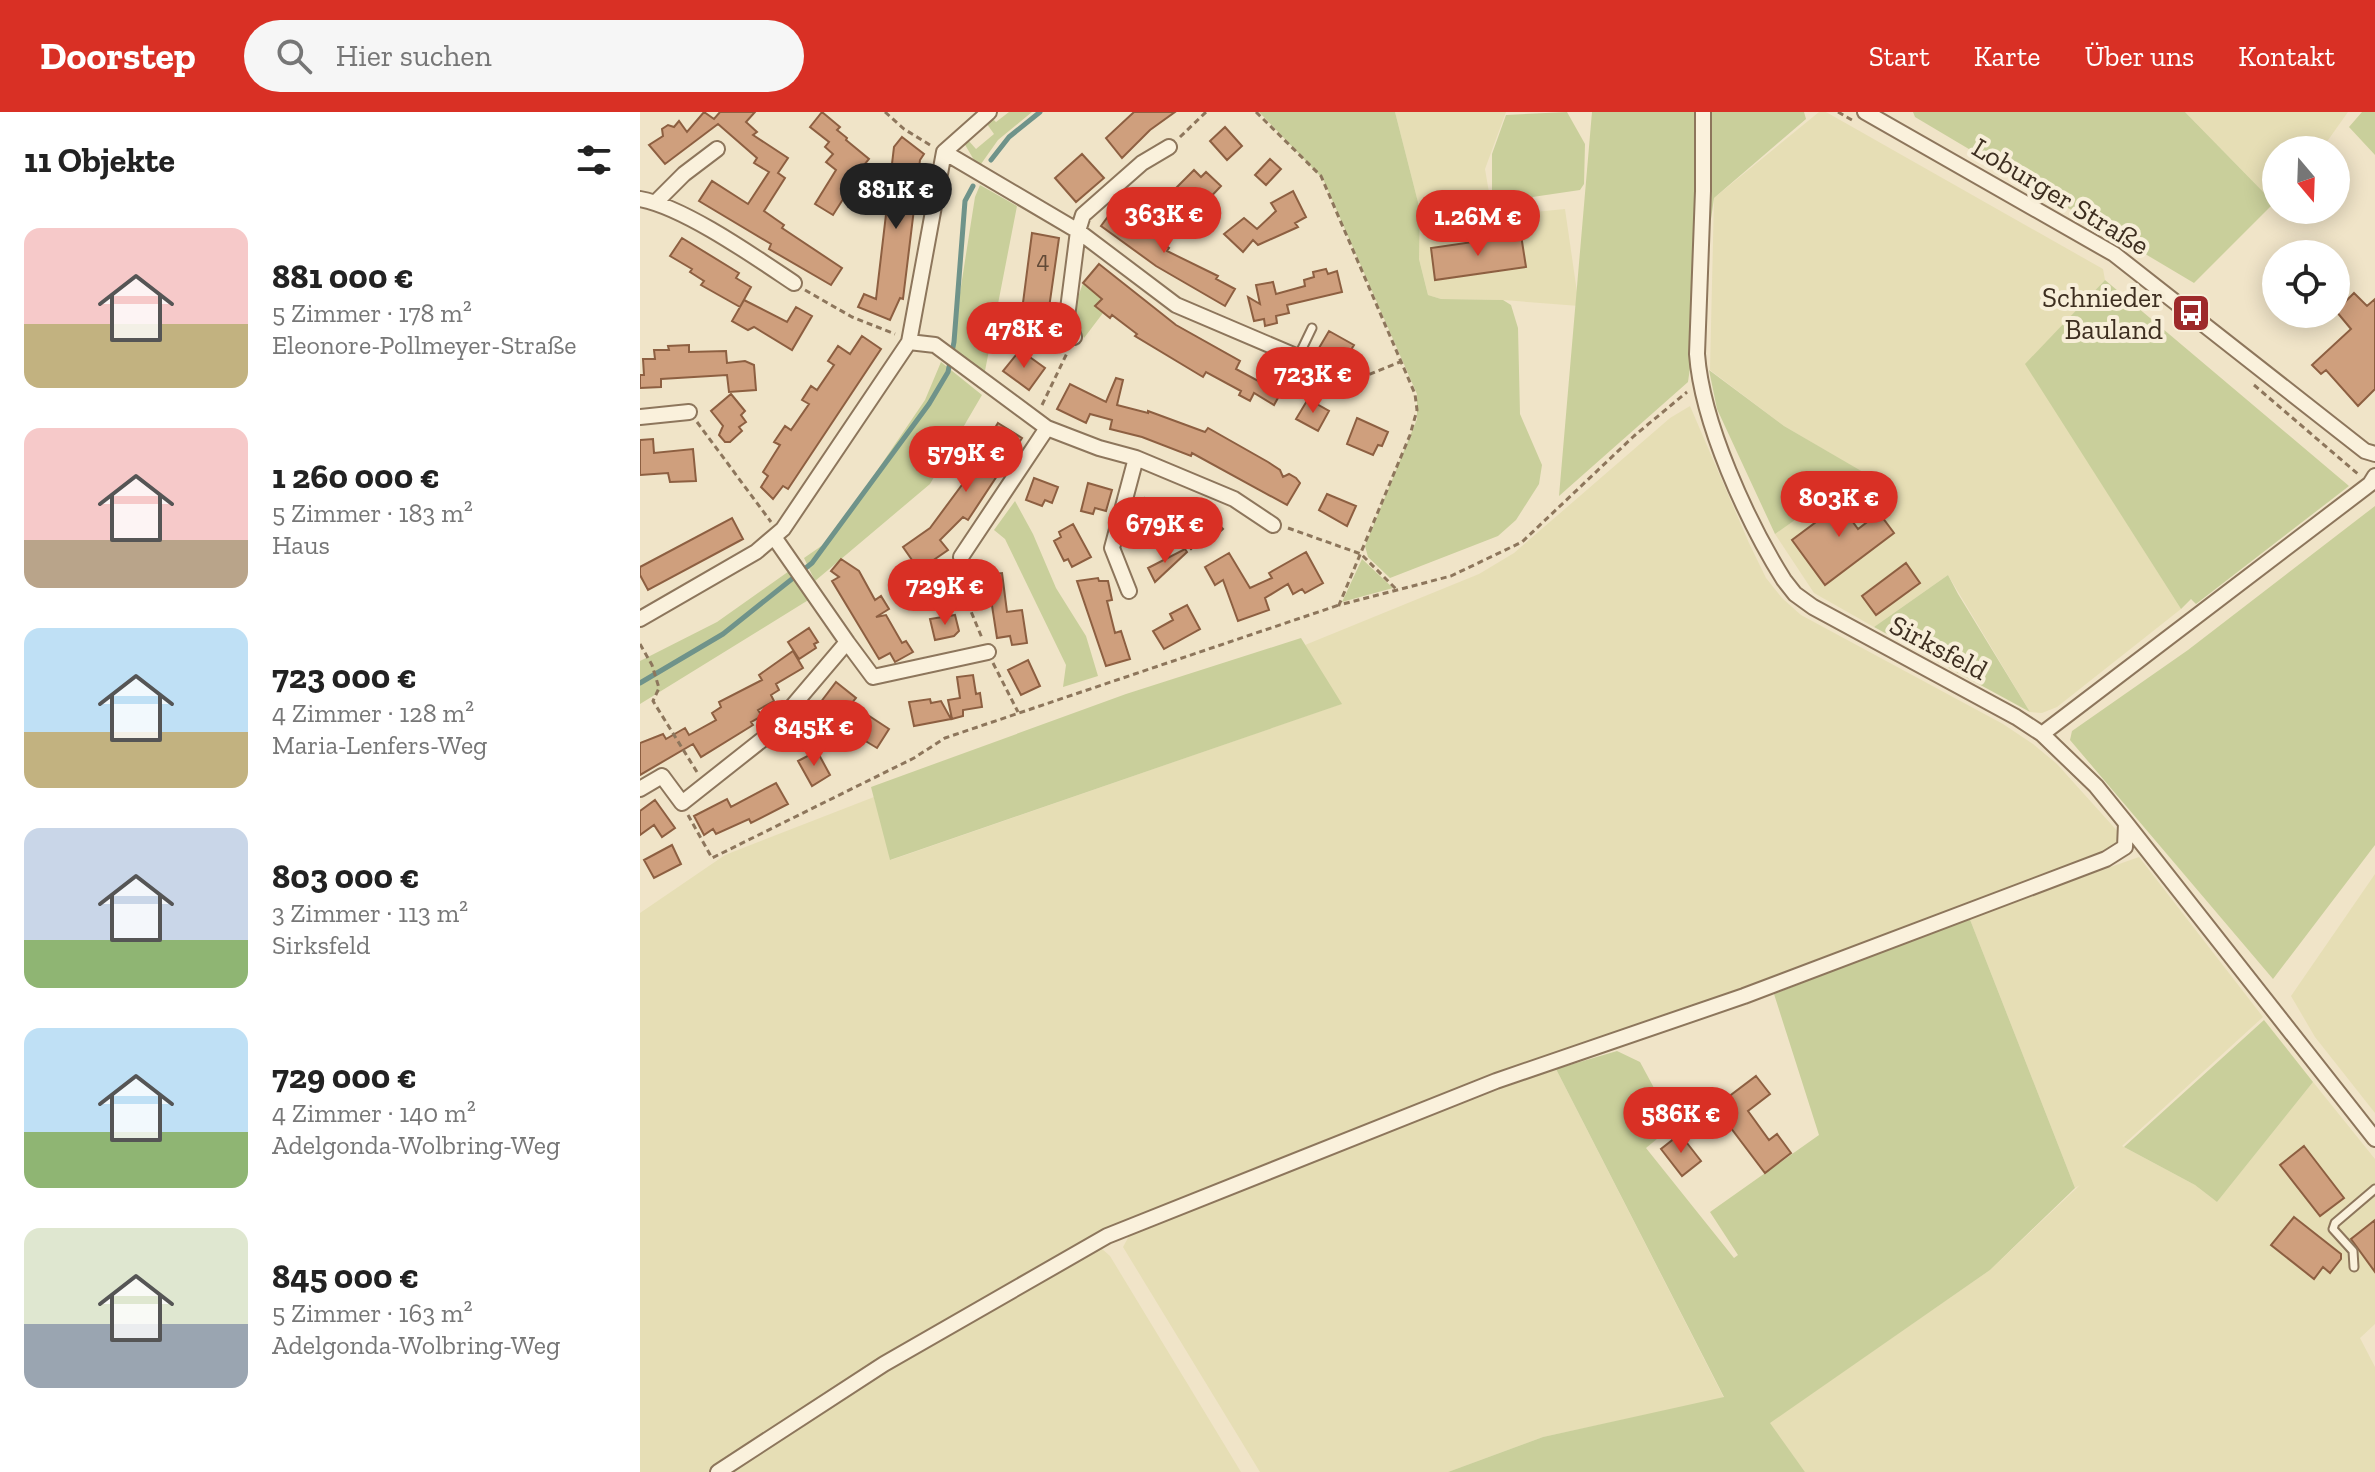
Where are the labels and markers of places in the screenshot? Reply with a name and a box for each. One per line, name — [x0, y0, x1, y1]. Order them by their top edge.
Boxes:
pin: 881K € — [831, 163, 961, 231]
pin: 363K € — [1099, 187, 1229, 255]
pin: 1.26M € — [1404, 190, 1552, 258]
place label: Schnieder Bauland — [2042, 281, 2163, 346]
bus stop icon: Schnieder Bauland — [2170, 292, 2212, 334]
pin: 478K € — [959, 302, 1089, 370]
pin: 723K € — [1248, 347, 1378, 415]
pin: 579K € — [901, 426, 1031, 494]
pin: 803K € — [1774, 471, 1904, 539]
pin: 679K € — [1100, 497, 1230, 565]
pin: 729K € — [880, 559, 1010, 627]
pin: 845K € — [749, 700, 879, 768]
pin: 586K € — [1616, 1087, 1746, 1155]

